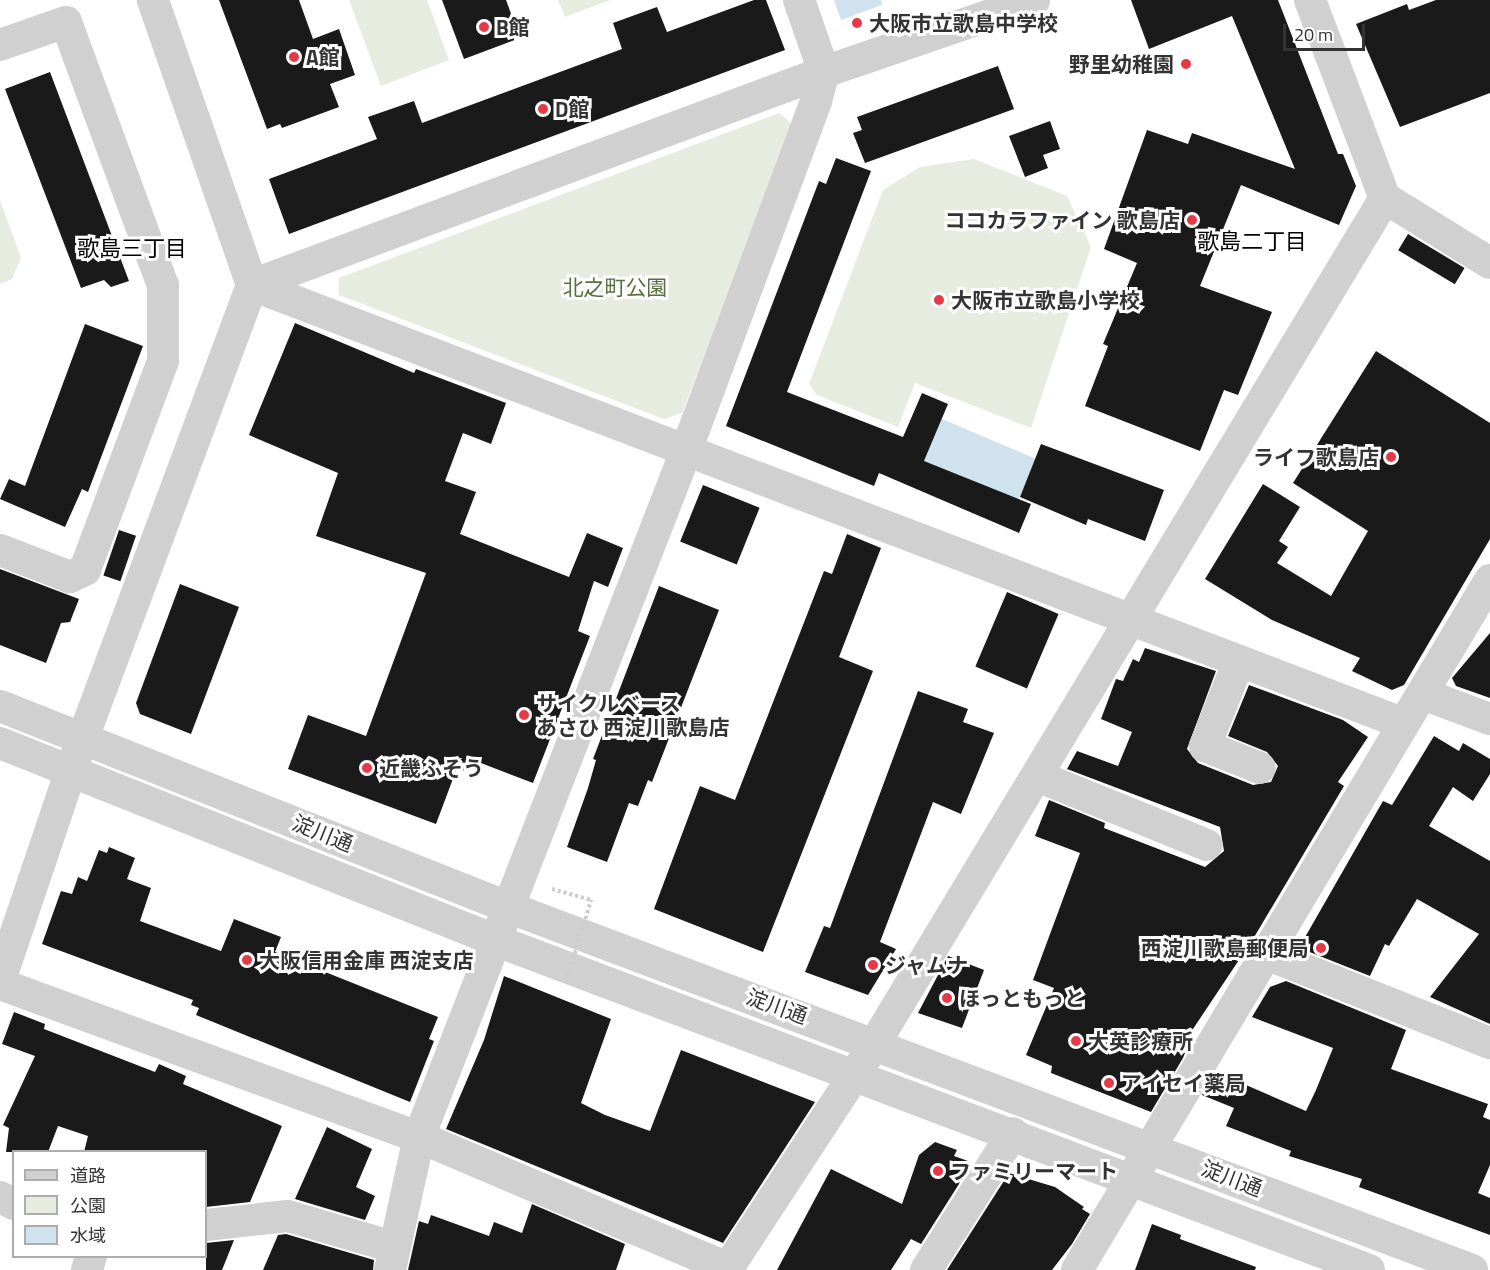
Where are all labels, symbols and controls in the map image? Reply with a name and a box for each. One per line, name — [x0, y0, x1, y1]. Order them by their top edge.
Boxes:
place label: 大阪市立歌島中学校 — [869, 10, 1058, 36]
scale bar — [1286, 12, 1368, 50]
place label: B館 — [496, 14, 530, 40]
marker: 大阪市立歌島中学校 — [850, 16, 864, 30]
marker: B館 — [477, 20, 491, 34]
text: 20 m — [1294, 21, 1333, 48]
place label: A館 — [306, 44, 340, 70]
marker: A館 — [287, 50, 301, 64]
place label: 野里幼稚園 — [1069, 51, 1174, 77]
marker: 野里幼稚園 — [1179, 57, 1193, 71]
place label: D館 — [555, 96, 589, 122]
marker: D館 — [536, 102, 550, 116]
place label: ココカラファイン 歌島店 — [944, 207, 1180, 233]
marker: ココカラファイン 歌島店 — [1185, 213, 1199, 227]
district label: 歌島二丁目 — [1197, 229, 1307, 255]
district label: 歌島三丁目 — [77, 236, 187, 262]
park label: 北之町公園 — [563, 274, 667, 300]
place label: 大阪市立歌島小学校 — [951, 287, 1140, 313]
marker: 大阪市立歌島小学校 — [932, 293, 946, 307]
place label: ライフ歌島店 — [1253, 444, 1379, 470]
marker: ライフ歌島店 — [1384, 450, 1398, 464]
place label: サイクルベース あさひ 西淀川歌島店 — [536, 690, 730, 740]
marker: サイクルベース あさひ 西淀川歌島店 — [517, 708, 531, 722]
place label: 近畿ふそう — [379, 755, 484, 781]
marker: 近畿ふそう — [360, 761, 374, 775]
street label: 淀川通 — [289, 810, 357, 856]
place label: 西淀川歌島郵便局 — [1141, 935, 1309, 961]
marker: 西淀川歌島郵便局 — [1314, 941, 1328, 955]
place label: 大阪信用金庫 西淀支店 — [259, 947, 474, 973]
place label: ジャムナ — [885, 952, 969, 978]
marker: 大阪信用金庫 西淀支店 — [240, 953, 254, 967]
marker: ジャムナ — [866, 958, 880, 972]
street label: 淀川通 — [743, 983, 811, 1029]
place label: ほっともっと — [959, 985, 1085, 1011]
marker: ほっともっと — [940, 991, 954, 1005]
place label: 大英診療所 — [1088, 1028, 1193, 1054]
marker: 大英診療所 — [1069, 1034, 1083, 1048]
place label: アイセイ薬局 — [1121, 1070, 1247, 1096]
marker: アイセイ薬局 — [1102, 1076, 1116, 1090]
legend — [12, 1150, 207, 1258]
street label: 淀川通 — [1198, 1155, 1266, 1201]
place label: ファミリーマート — [950, 1158, 1118, 1184]
text: 道路 — [70, 1162, 106, 1189]
marker: ファミリーマート — [931, 1164, 945, 1178]
text: 公園 — [70, 1192, 106, 1219]
text: 水域 — [70, 1222, 106, 1249]

